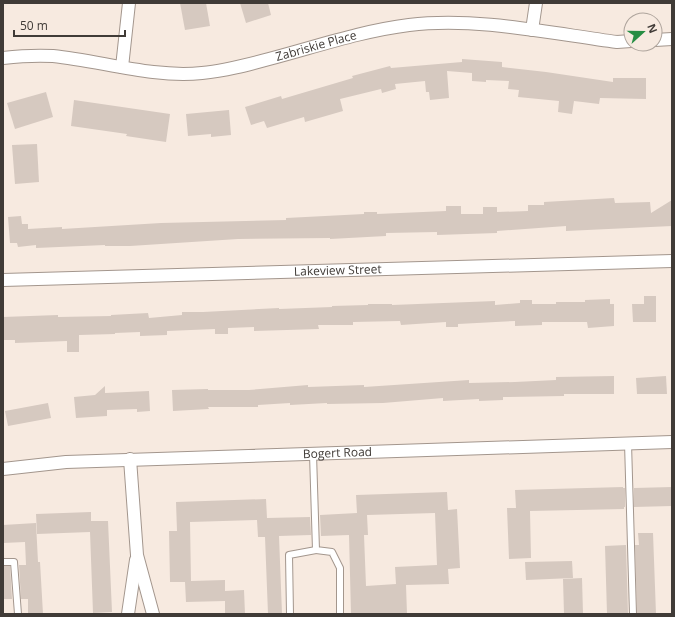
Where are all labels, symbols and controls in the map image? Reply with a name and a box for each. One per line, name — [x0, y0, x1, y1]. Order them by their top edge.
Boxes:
scale bar — [14, 12, 125, 38]
north arrow — [623, 12, 663, 52]
text: 50 m — [20, 17, 48, 34]
text: N — [644, 21, 661, 35]
street label: Zabriskie Place — [274, 26, 359, 65]
street label: Lakeview Street — [294, 260, 382, 280]
street label: Bogert Road — [303, 443, 372, 462]

